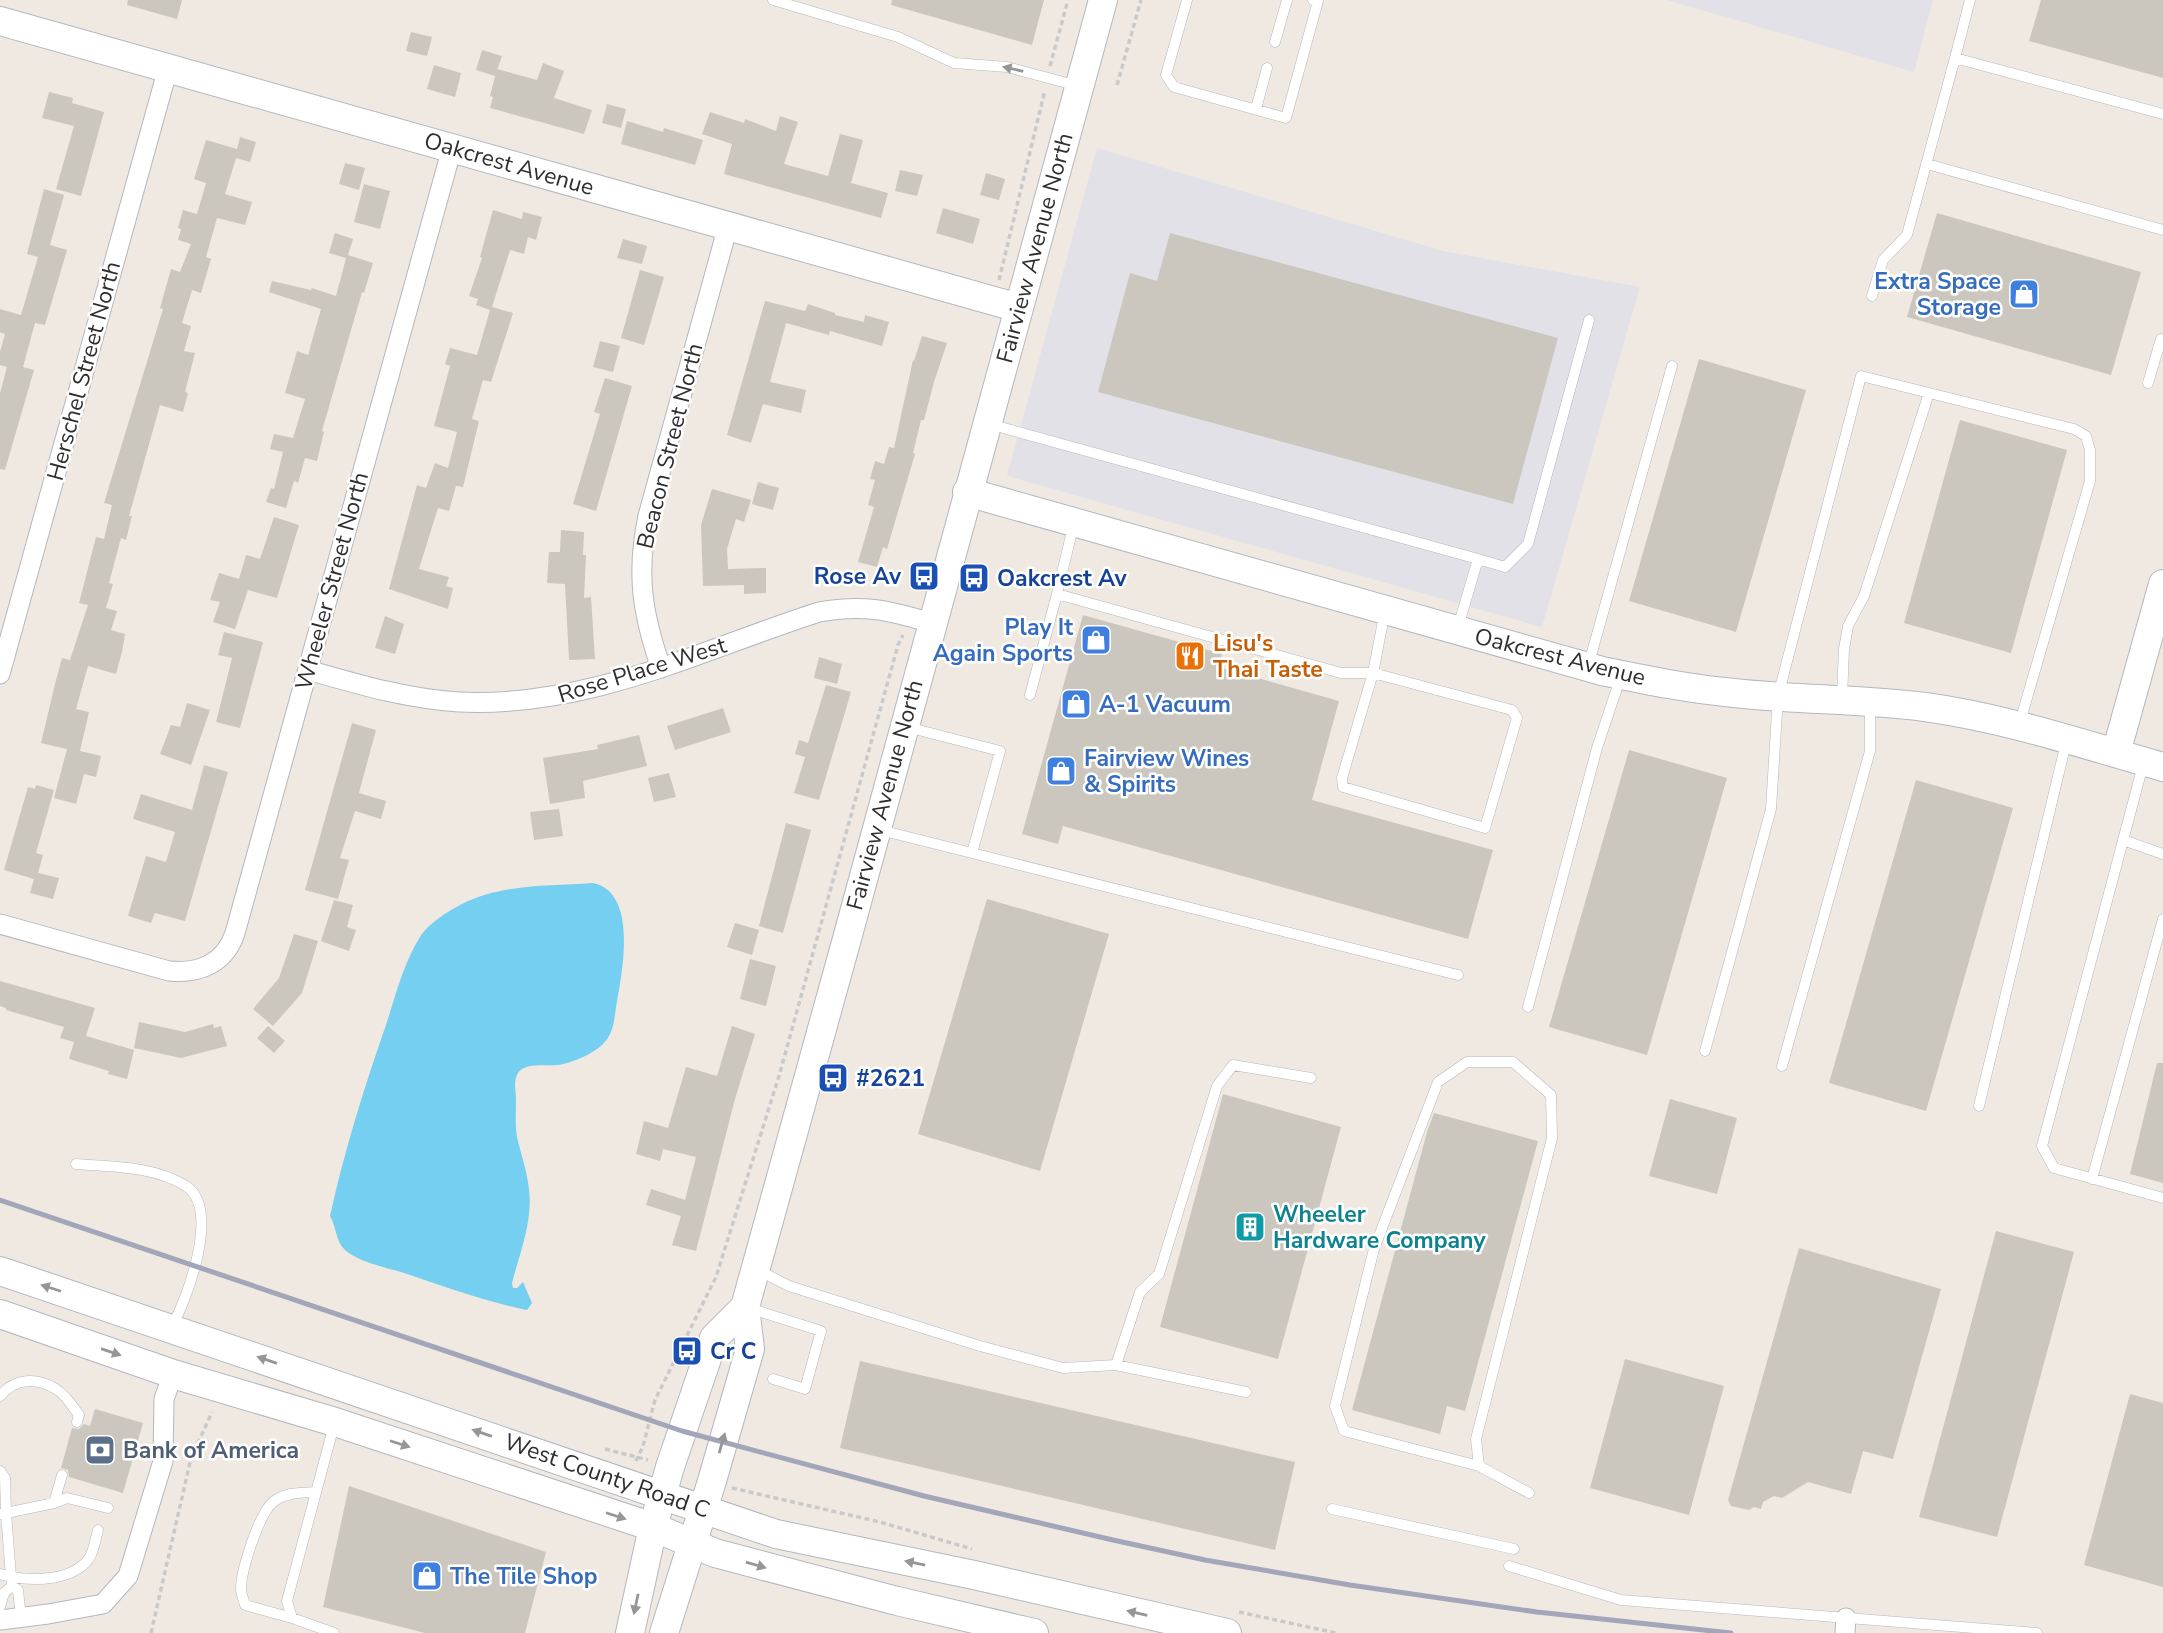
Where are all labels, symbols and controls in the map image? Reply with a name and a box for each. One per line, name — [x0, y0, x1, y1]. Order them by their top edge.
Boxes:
one-way arrow — [1002, 64, 1024, 75]
street label: Oakcrest Avenue — [421, 125, 597, 203]
street label: Fairview Avenue North — [989, 129, 1081, 367]
street label: Herschel Street North — [40, 258, 128, 484]
place label: Extra Space Storage — [1874, 266, 2001, 323]
shop icon: Extra Space Storage — [2007, 277, 2041, 311]
street label: Beacon Street North — [629, 340, 711, 552]
street label: Wheeler Street North — [288, 469, 376, 693]
bus stop icon: Rose Av — [907, 559, 941, 593]
place label: Rose Av — [814, 561, 902, 592]
bus stop icon: Oakcrest Av — [957, 561, 991, 595]
place label: Oakcrest Av — [997, 563, 1128, 594]
place label: Play It Again Sports — [933, 612, 1073, 669]
street label: Oakcrest Avenue — [1471, 621, 1649, 693]
shop icon: Play It Again Sports — [1079, 623, 1113, 657]
place label: Lisu's Thai Taste — [1213, 628, 1323, 685]
street label: Rose Place West — [554, 629, 731, 710]
restaurant icon: Lisu's Thai Taste — [1173, 639, 1207, 673]
street label: Fairview Avenue North — [839, 676, 931, 914]
shop icon: A-1 Vacuum — [1059, 687, 1093, 721]
place label: A-1 Vacuum — [1099, 689, 1231, 720]
place label: Fairview Wines & Spirits — [1084, 743, 1249, 800]
shop icon: Fairview Wines & Spirits — [1044, 754, 1078, 788]
bus stop icon: #2621 — [816, 1061, 850, 1095]
place label: #2621 — [856, 1063, 925, 1094]
place label: Wheeler Hardware Company — [1273, 1199, 1486, 1256]
building icon: Wheeler Hardware Company — [1233, 1210, 1267, 1244]
one-way arrow — [40, 1282, 61, 1293]
bus stop icon: Cr C — [670, 1334, 704, 1368]
place label: Cr C — [710, 1336, 756, 1367]
one-way arrow — [100, 1347, 121, 1358]
one-way arrow — [256, 1355, 277, 1365]
street label: West County Road C — [500, 1426, 714, 1526]
one-way arrow — [471, 1428, 492, 1438]
bank icon: Bank of America — [83, 1433, 117, 1467]
one-way arrow — [718, 1433, 728, 1454]
place label: Bank of America — [123, 1435, 299, 1466]
one-way arrow — [390, 1439, 411, 1450]
one-way arrow — [605, 1511, 626, 1522]
one-way arrow — [904, 1557, 926, 1568]
shop icon: The Tile Shop — [410, 1559, 444, 1593]
one-way arrow — [746, 1560, 767, 1570]
place label: The Tile Shop — [450, 1561, 597, 1592]
one-way arrow — [631, 1593, 642, 1615]
one-way arrow — [1126, 1607, 1148, 1618]

